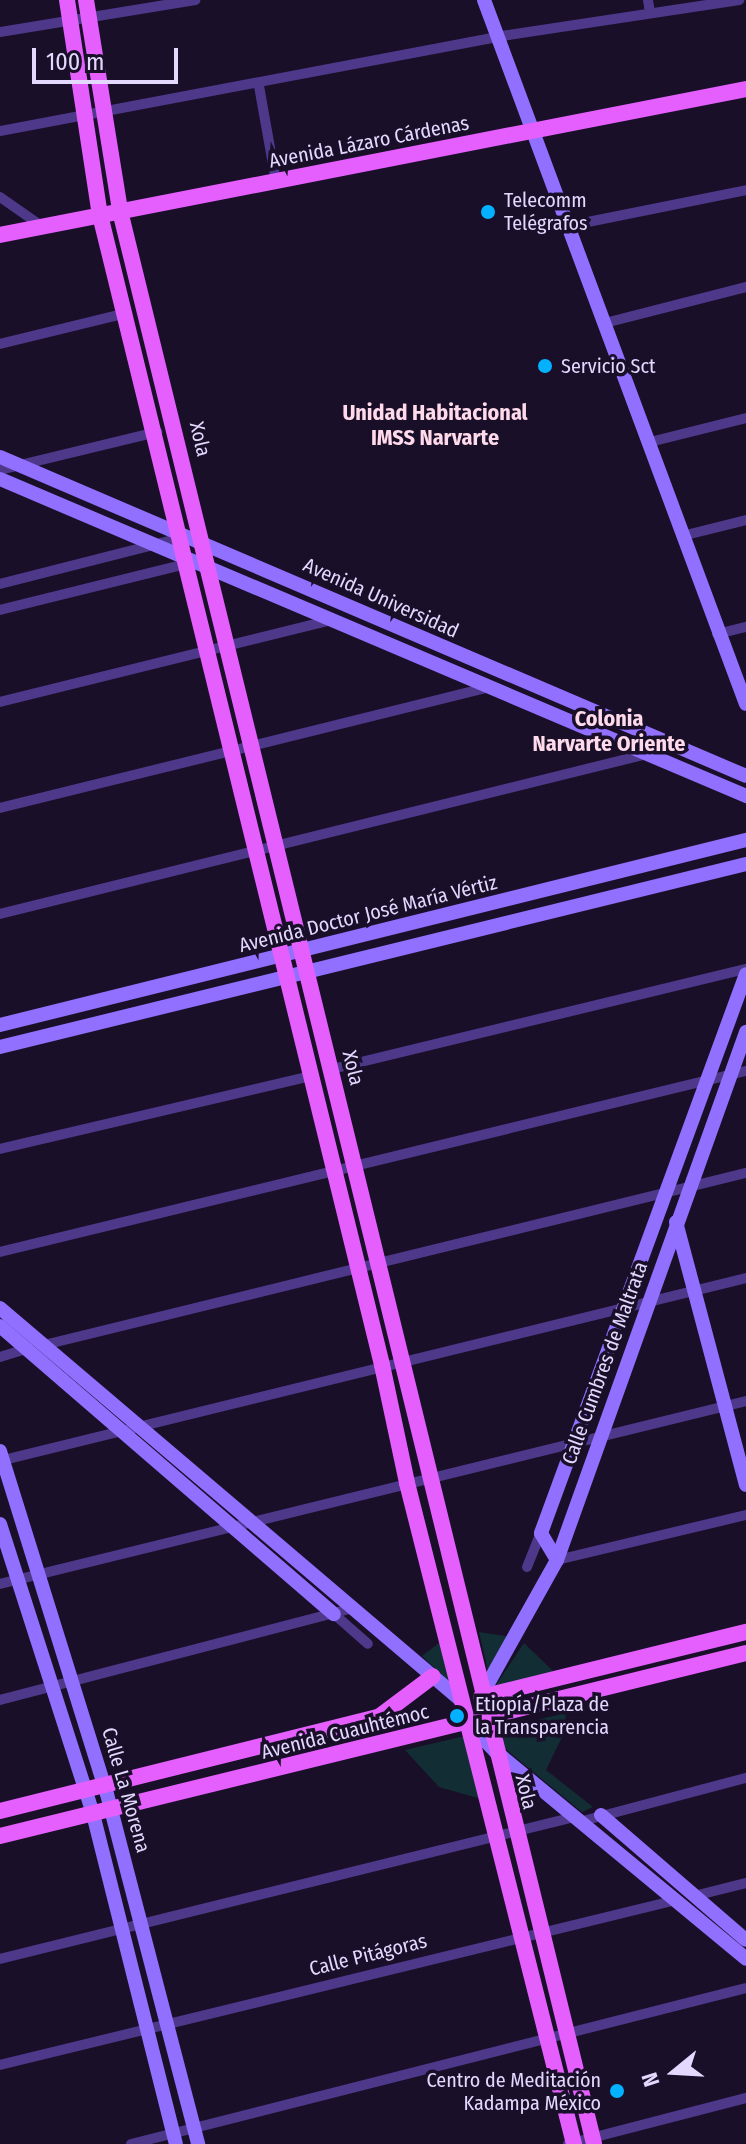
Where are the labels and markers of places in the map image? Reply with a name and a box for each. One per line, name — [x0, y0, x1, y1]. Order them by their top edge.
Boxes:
place label: Telecomm Telégrafos — [504, 188, 588, 235]
marker: Telecomm Telégrafos — [479, 203, 497, 221]
place label: Servicio Sct — [561, 354, 656, 378]
marker: Servicio Sct — [536, 357, 554, 375]
place label: Etiopía/Plaza de la Transparencia — [475, 1692, 609, 1739]
marker: Etiopía/Plaza de la Transparencia — [446, 1705, 468, 1727]
place label: Centro de Meditación Kadampa México — [427, 2068, 601, 2115]
marker: Centro de Meditación Kadampa México — [608, 2082, 626, 2100]

